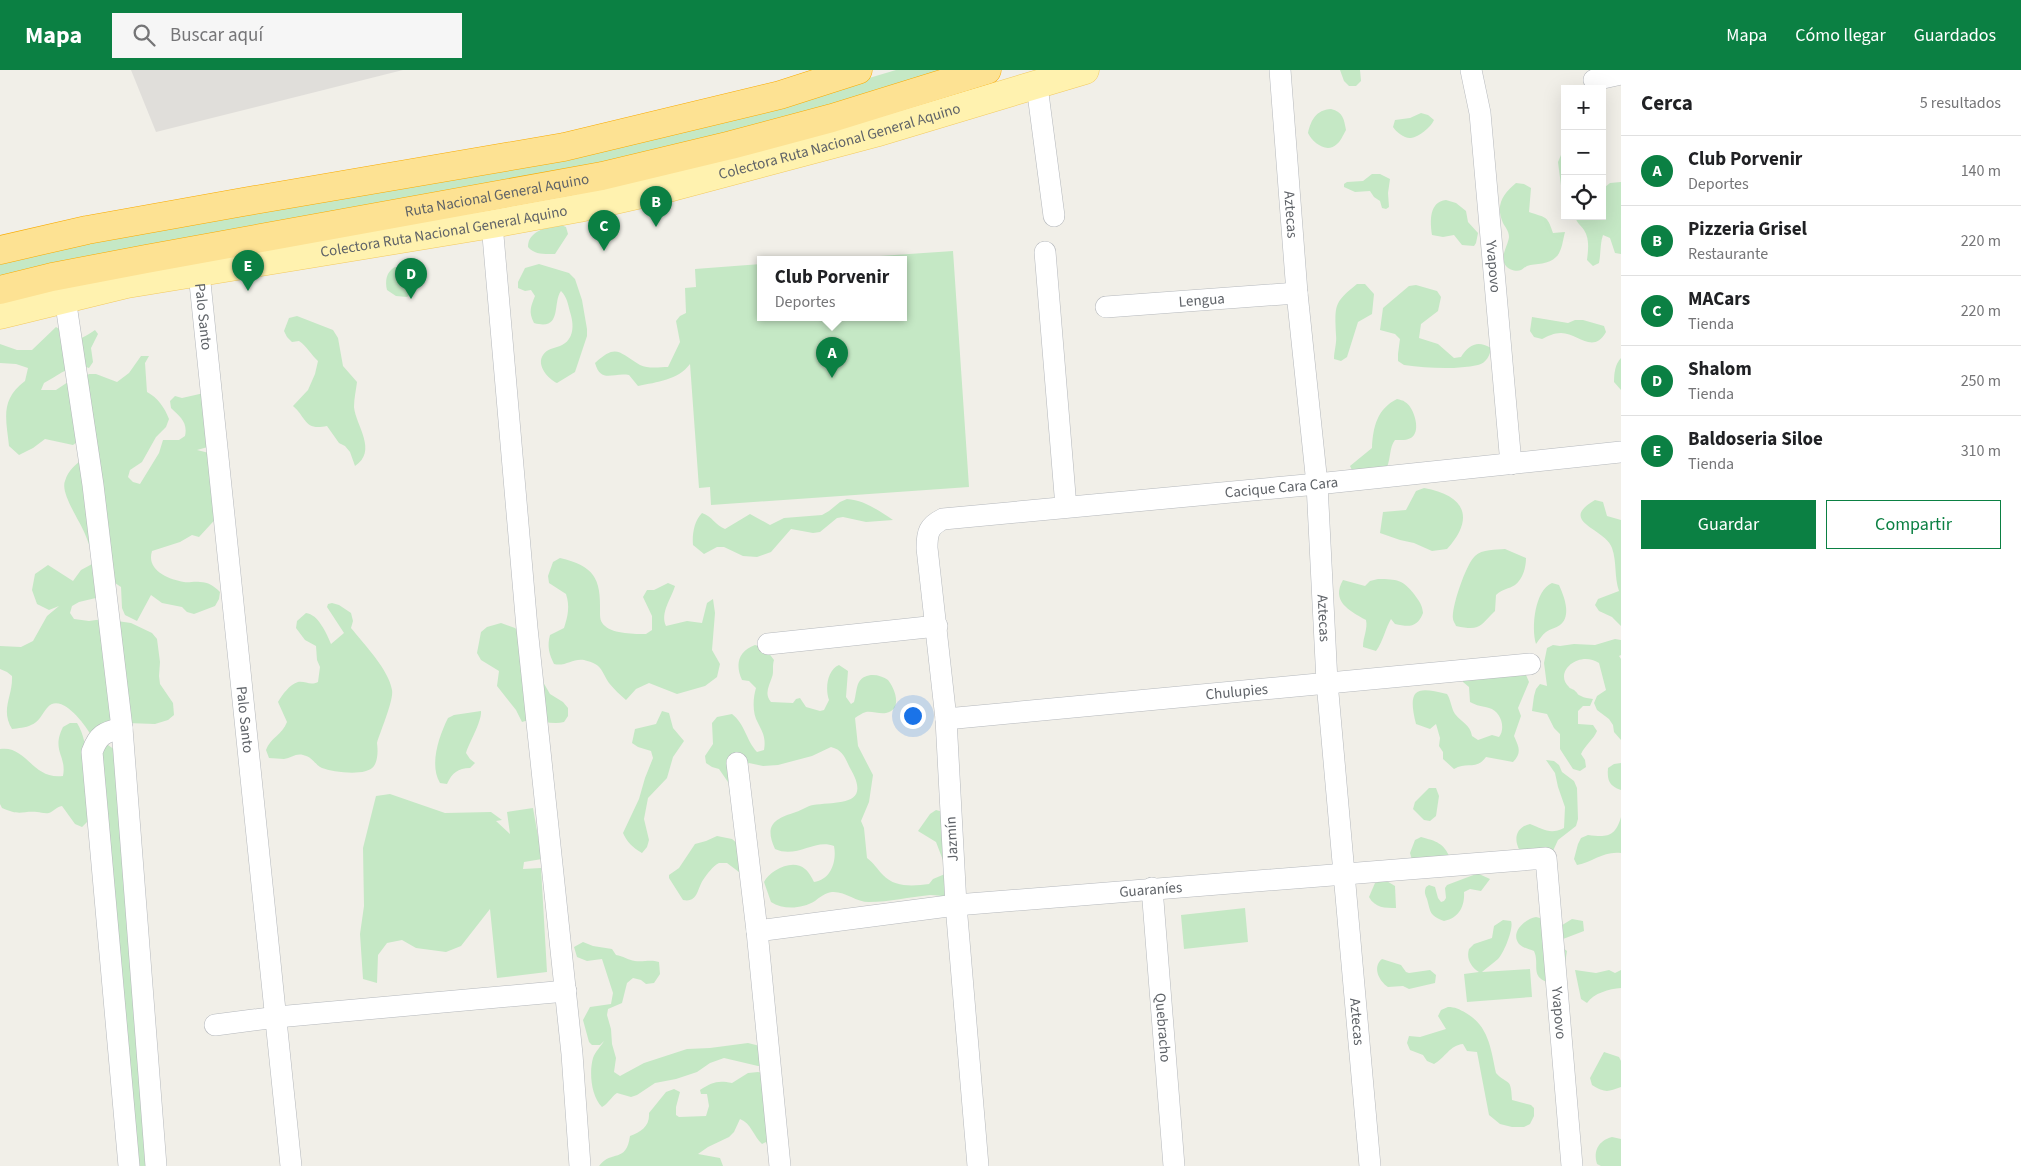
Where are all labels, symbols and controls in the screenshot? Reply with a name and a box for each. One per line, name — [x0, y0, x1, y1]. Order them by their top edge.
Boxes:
search box — [112, 13, 462, 58]
text: Mapa — [25, 18, 82, 53]
icon: search — [130, 21, 158, 49]
text: Buscar aquí — [170, 22, 263, 49]
text: Mapa — [1726, 23, 1767, 48]
text: Cómo llegar — [1795, 23, 1886, 48]
text: Guardados — [1914, 23, 1996, 48]
map controls — [1561, 85, 1606, 220]
button: + — [1561, 85, 1606, 130]
text: Cerca — [1641, 88, 1693, 118]
text: 5 resultados — [1920, 92, 2001, 114]
street label: Colectora Ruta Nacional General Aquino — [716, 97, 963, 185]
button: − — [1561, 130, 1606, 175]
text: Club Porvenir — [1688, 146, 1802, 173]
text: A — [1652, 160, 1662, 182]
text: 140 m — [1961, 160, 2001, 182]
street label: Ruta Nacional General Aquino — [403, 168, 591, 222]
text: Deportes — [1688, 173, 1749, 195]
button: locate — [1561, 175, 1606, 220]
pin: B — [640, 186, 672, 227]
street label: Aztecas — [1279, 190, 1303, 239]
street label: Colectora Ruta Nacional General Aquino — [319, 200, 569, 263]
pin: C — [588, 210, 620, 251]
text: Pizzeria Grisel — [1688, 216, 1807, 243]
text: B — [1652, 230, 1662, 252]
text: 220 m — [1961, 230, 2001, 252]
street label: Yvapovo — [1481, 238, 1506, 294]
text: Restaurante — [1688, 243, 1768, 265]
pin: E — [232, 250, 264, 291]
popup — [757, 256, 907, 321]
pin: D — [395, 258, 427, 299]
text: Club Porvenir — [775, 264, 889, 291]
street label: Palo Santo — [190, 282, 217, 351]
text: MACars — [1688, 286, 1750, 313]
street label: Lengua — [1178, 288, 1225, 312]
text: Deportes — [775, 291, 836, 313]
text: C — [1652, 300, 1662, 322]
text: 220 m — [1961, 300, 2001, 322]
text: Tienda — [1688, 313, 1734, 335]
pin: A — [816, 337, 848, 378]
text: Shalom — [1688, 356, 1752, 383]
text: D — [1652, 370, 1662, 392]
text: 250 m — [1961, 370, 2001, 392]
text: Tienda — [1688, 383, 1734, 405]
text: Baldoseria Siloe — [1688, 426, 1823, 453]
text: E — [1653, 440, 1661, 462]
text: 310 m — [1961, 440, 2001, 462]
text: Tienda — [1688, 453, 1734, 475]
street label: Cacique Cara Cara — [1224, 471, 1339, 503]
button: Guardar — [1641, 500, 1816, 549]
button: Compartir — [1826, 500, 2001, 549]
street label: Aztecas — [1312, 594, 1335, 642]
street label: Chulupies — [1205, 678, 1269, 705]
street label: Palo Santo — [231, 685, 259, 754]
your location — [900, 703, 926, 729]
street label: Jazmín — [940, 816, 964, 862]
street label: Guaraníes — [1118, 877, 1183, 902]
street label: Yvapovo — [1546, 985, 1572, 1040]
street label: Quebracho — [1150, 992, 1176, 1063]
street label: Aztecas — [1345, 997, 1370, 1046]

